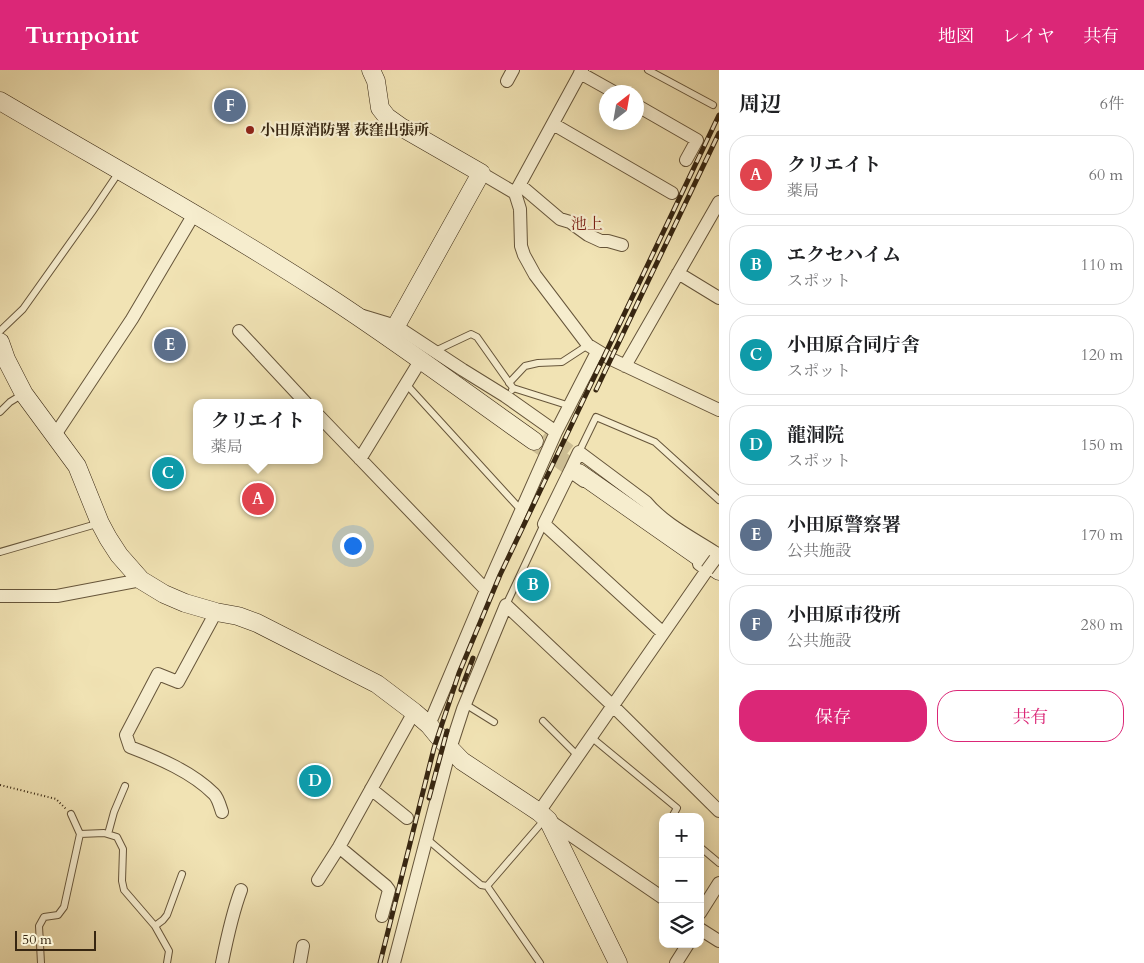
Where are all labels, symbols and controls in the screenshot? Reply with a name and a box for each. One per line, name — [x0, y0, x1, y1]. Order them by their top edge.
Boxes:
text: Turnpoint — [25, 19, 139, 52]
text: 地図 — [938, 24, 974, 49]
text: レイヤ — [1002, 24, 1055, 49]
text: 共有 — [1083, 24, 1119, 49]
north arrow — [599, 85, 644, 130]
pin: F — [214, 87, 246, 125]
text: 周辺 — [739, 90, 781, 119]
text: 6件 — [1100, 93, 1124, 115]
place label: 小田原消防署 荻窪出張所 — [260, 120, 429, 140]
marker: 小田原消防署 荻窪出張所 — [244, 124, 256, 136]
text: クリエイト — [787, 152, 882, 178]
text: A — [750, 164, 762, 186]
text: 60 m — [1089, 164, 1123, 186]
text: 薬局 — [787, 180, 819, 202]
district label: 池上 — [571, 213, 603, 235]
text: エクセハイム — [787, 242, 901, 268]
text: B — [750, 254, 762, 276]
text: 110 m — [1081, 254, 1123, 276]
text: スポット — [787, 270, 851, 292]
pin: E — [154, 326, 186, 364]
text: 小田原合同庁舎 — [787, 332, 920, 358]
text: C — [750, 344, 762, 366]
text: 120 m — [1081, 344, 1123, 366]
text: スポット — [787, 360, 851, 382]
popup — [193, 399, 323, 464]
text: クリエイト — [211, 408, 305, 434]
text: 龍洞院 — [787, 422, 844, 448]
text: D — [749, 434, 763, 456]
text: 150 m — [1081, 434, 1123, 456]
text: 薬局 — [211, 436, 243, 458]
text: スポット — [787, 450, 851, 472]
pin: C — [152, 454, 184, 492]
pin: A — [242, 480, 274, 518]
text: 小田原警察署 — [787, 512, 901, 538]
text: E — [751, 524, 761, 546]
text: 170 m — [1081, 524, 1123, 546]
your location — [340, 533, 366, 559]
text: 公共施設 — [787, 540, 851, 562]
pin: B — [517, 566, 549, 604]
text: 小田原市役所 — [787, 602, 901, 628]
text: F — [751, 614, 761, 636]
text: 280 m — [1081, 614, 1123, 636]
text: 公共施設 — [787, 630, 851, 652]
button: 保存 — [739, 690, 927, 742]
button: 共有 — [937, 690, 1124, 742]
pin: D — [299, 762, 331, 800]
map controls — [659, 813, 704, 948]
button: + — [659, 813, 704, 858]
button: − — [659, 858, 704, 903]
button: layers — [659, 903, 704, 948]
scale bar — [15, 928, 96, 951]
text: 50 m — [22, 930, 52, 949]

